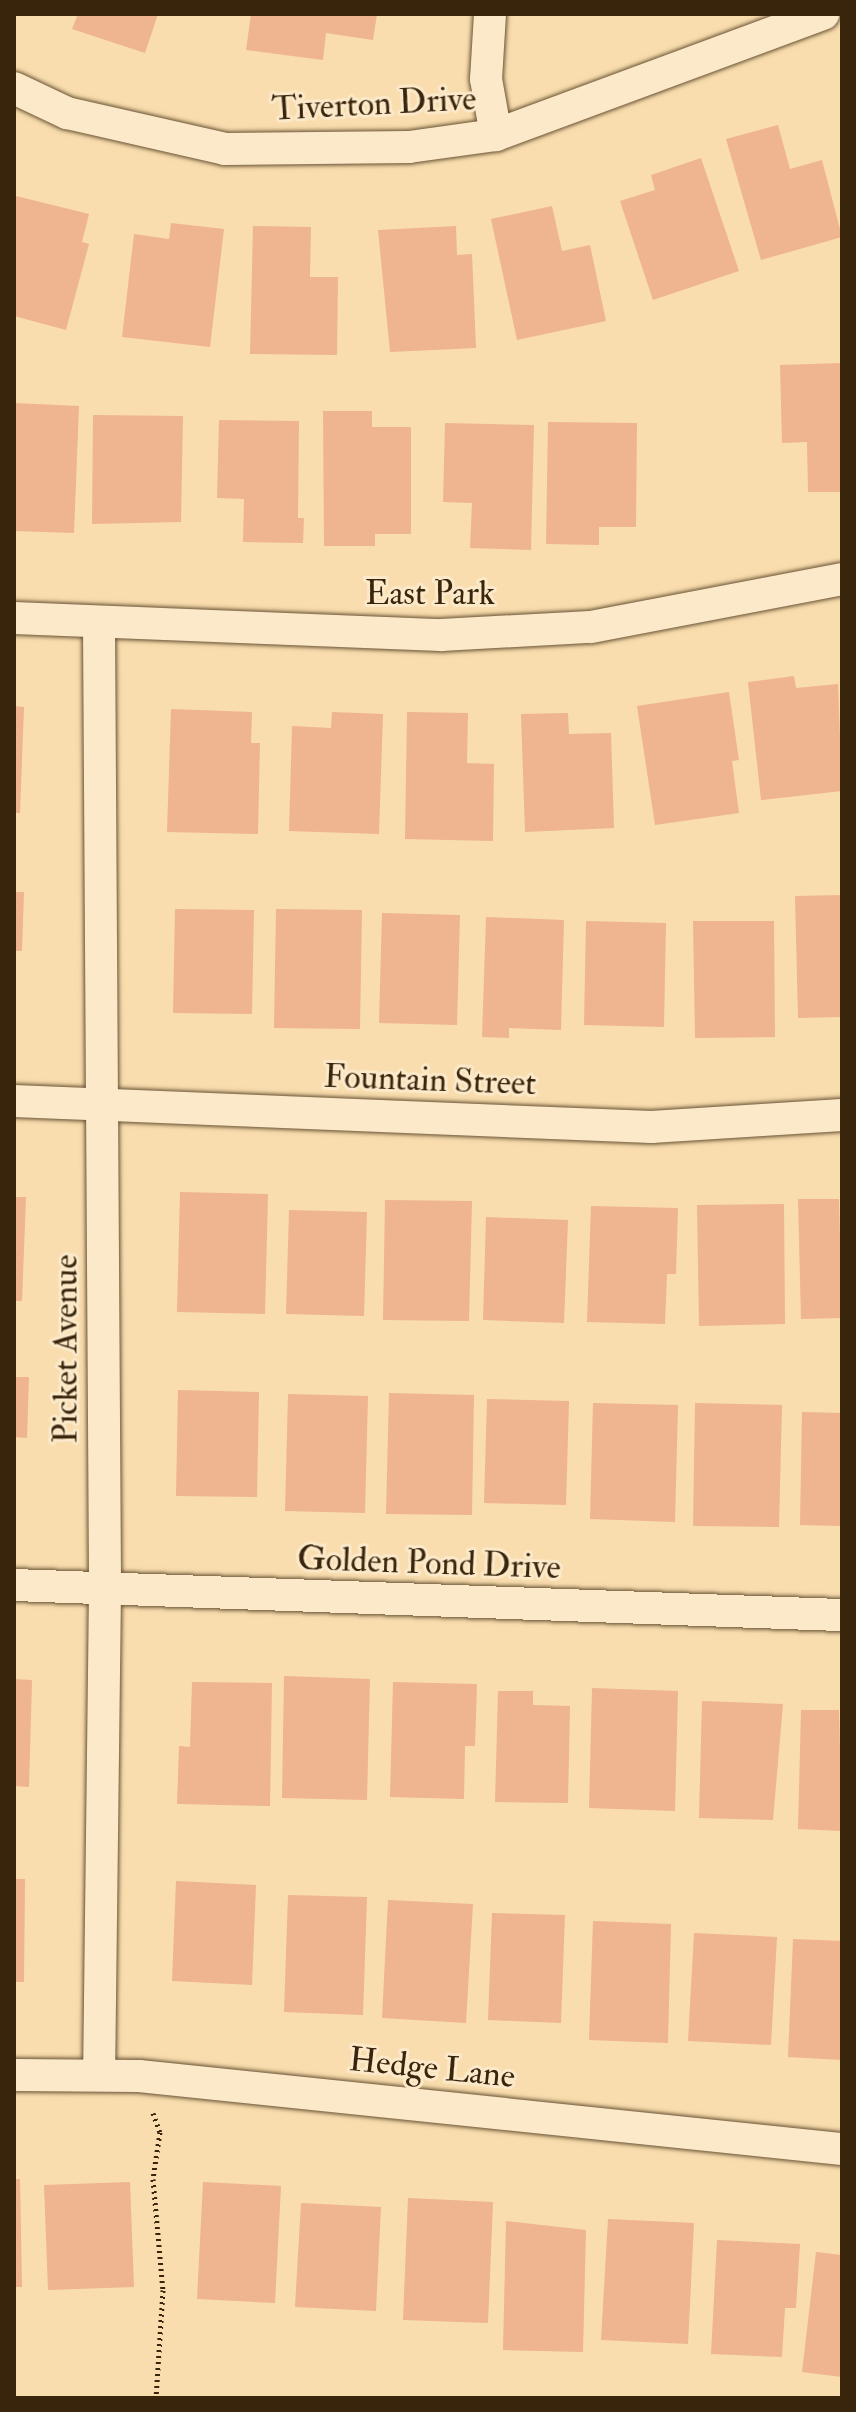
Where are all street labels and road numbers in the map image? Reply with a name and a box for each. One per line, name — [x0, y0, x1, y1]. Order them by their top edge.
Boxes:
street label: Tiverton Drive — [271, 78, 477, 130]
street label: East Park — [365, 574, 495, 614]
street label: Fountain Street — [323, 1056, 537, 1104]
street label: Picket Avenue — [46, 1255, 86, 1443]
street label: Golden Pond Drive — [297, 1538, 561, 1588]
street label: Hedge Lane — [347, 2039, 517, 2097]

